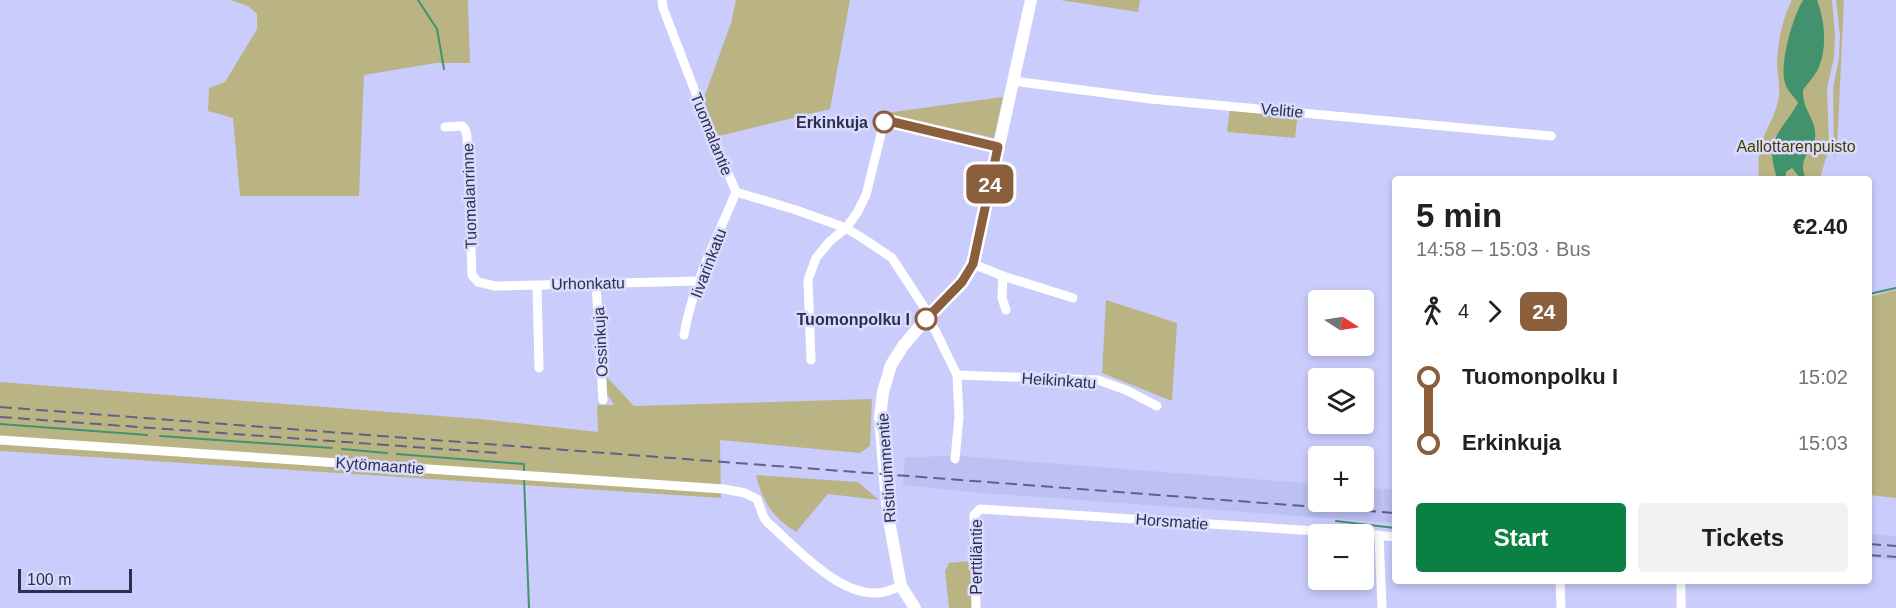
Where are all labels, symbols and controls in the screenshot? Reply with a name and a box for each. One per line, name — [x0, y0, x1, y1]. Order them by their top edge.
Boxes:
street label: Tuomalantie — [687, 90, 736, 178]
street label: Velitie — [1260, 100, 1304, 121]
marker: Erkinkuja — [873, 111, 895, 133]
place label: Erkinkuja — [796, 114, 868, 131]
park label: Aallottarenpuisto — [1736, 138, 1856, 155]
street label: Tuomalanrinne — [459, 143, 480, 249]
line badge: 24 — [963, 164, 1017, 204]
text: 24 — [978, 173, 1002, 196]
text: 5 min — [1416, 197, 1502, 234]
text: €2.40 — [1793, 214, 1848, 239]
street label: Iivarinkatu — [687, 226, 729, 300]
text: 14:58 – 15:03 · Bus — [1416, 238, 1591, 260]
street label: Urhonkatu — [551, 274, 625, 293]
north arrow — [1308, 290, 1374, 356]
map controls — [1308, 290, 1374, 590]
icon: walk — [1416, 295, 1449, 328]
icon: forward — [1478, 295, 1511, 328]
text: 4 — [1458, 300, 1469, 322]
text: 24 — [1532, 300, 1555, 323]
street label: Ossinkuja — [590, 306, 611, 377]
marker: Tuomonpolku I — [915, 308, 937, 330]
place label: Tuomonpolku I — [797, 311, 910, 328]
text: Tuomonpolku I — [1462, 364, 1618, 389]
text: 15:02 — [1798, 366, 1848, 388]
button: layers — [1308, 368, 1374, 434]
street label: Heikinkatu — [1021, 369, 1097, 392]
street label: Ristinummentie — [874, 412, 899, 524]
text: Erkinkuja — [1462, 430, 1561, 455]
text: 15:03 — [1798, 432, 1848, 454]
button: + — [1308, 446, 1374, 512]
street label: Kytömaantie — [335, 454, 425, 477]
button: Start — [1416, 503, 1626, 572]
button: Tickets — [1638, 503, 1848, 572]
street label: Horsmatie — [1135, 510, 1209, 533]
street label: Perttiläntie — [968, 519, 985, 595]
button: − — [1308, 524, 1374, 590]
scale bar — [18, 566, 132, 594]
text: 100 m — [27, 571, 71, 588]

